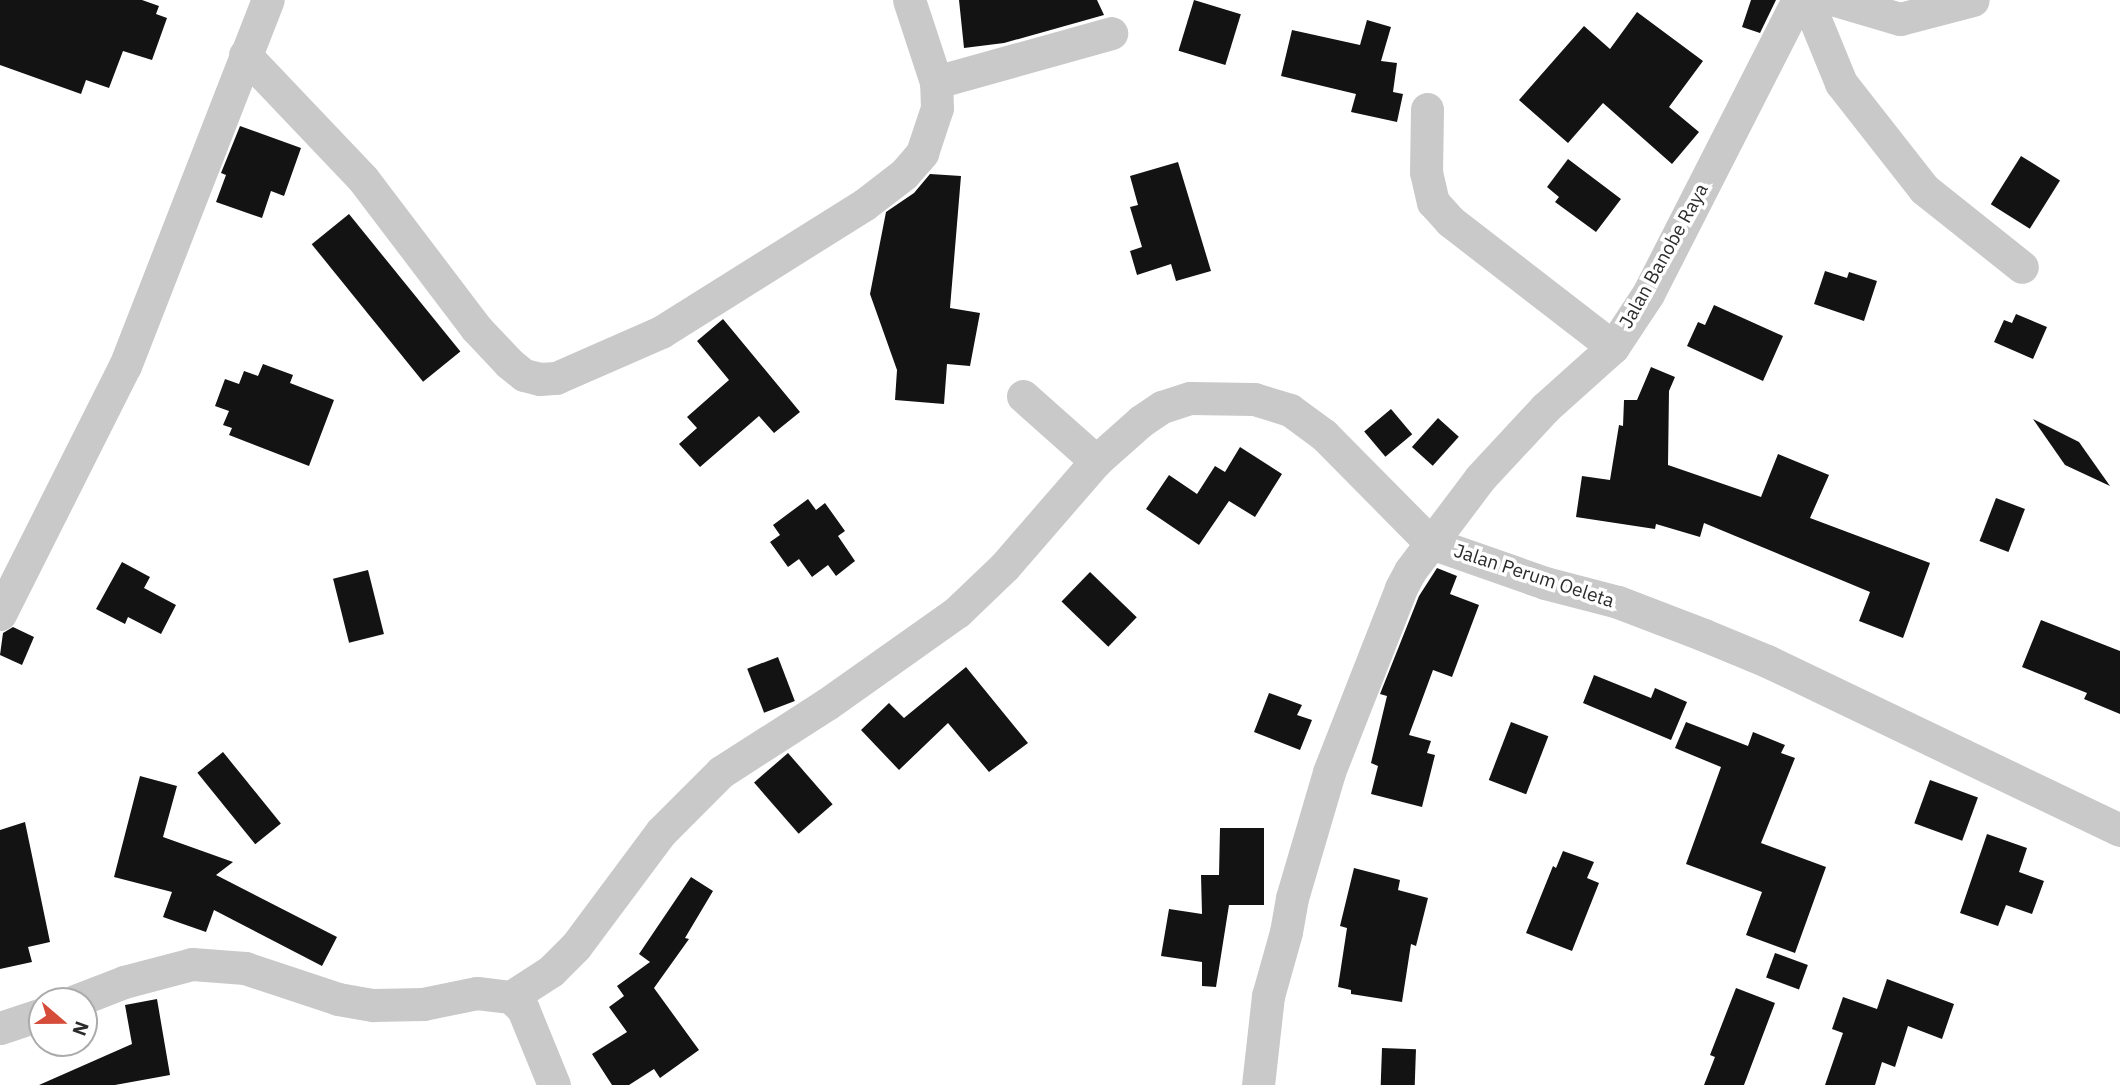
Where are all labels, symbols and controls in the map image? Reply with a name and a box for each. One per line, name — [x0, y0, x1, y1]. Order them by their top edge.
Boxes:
street label: Jalan Banobe Raya — [1615, 180, 1713, 332]
street label: Jalan Perum Oeleta — [1451, 539, 1617, 613]
north arrow — [28, 987, 98, 1057]
text: N — [67, 1018, 94, 1039]

